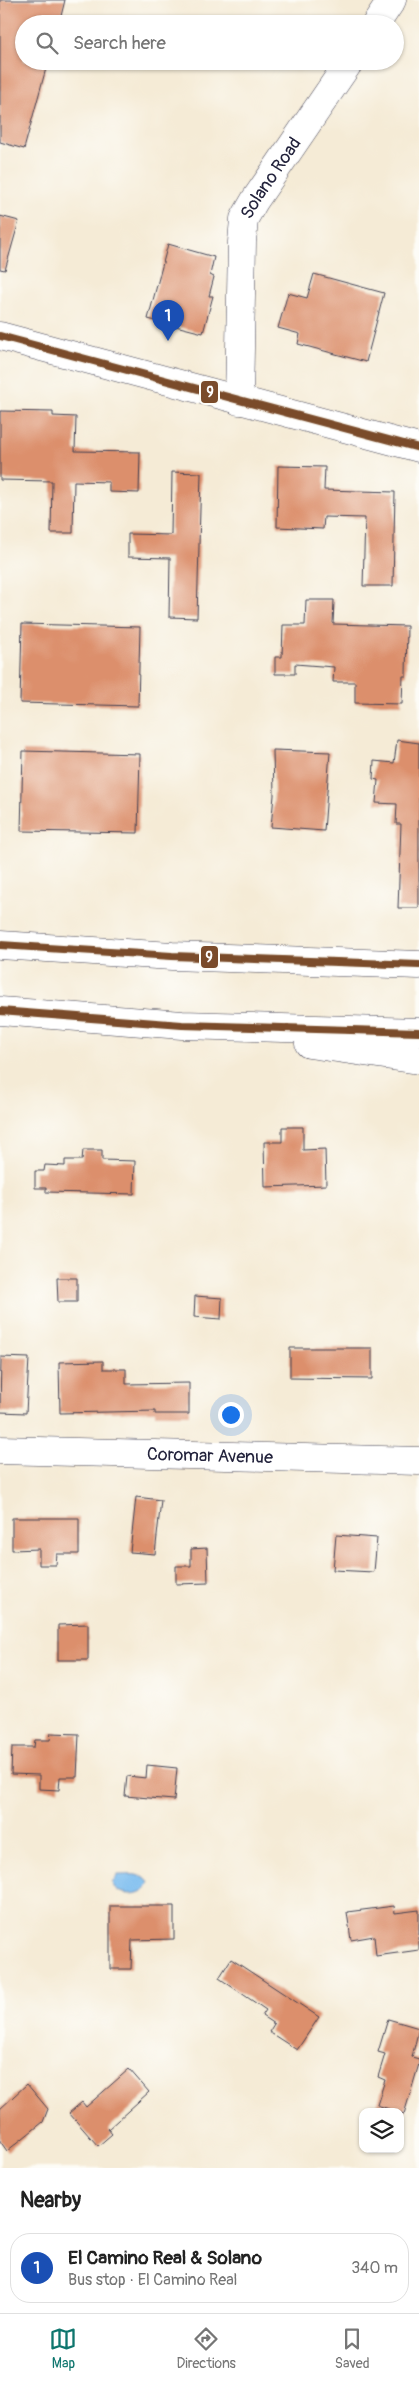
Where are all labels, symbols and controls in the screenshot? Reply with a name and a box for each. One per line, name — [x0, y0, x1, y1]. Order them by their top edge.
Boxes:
search box — [15, 15, 404, 70]
icon: search — [33, 29, 61, 57]
text: Search here — [73, 31, 166, 55]
street label: Solano Road — [235, 133, 307, 223]
pin: 1 — [152, 300, 184, 341]
line badge: 9 — [200, 380, 219, 404]
text: 9 — [206, 384, 214, 401]
line badge: 9 — [200, 945, 219, 969]
text: 9 — [205, 949, 213, 966]
your location — [218, 1402, 244, 1428]
street label: Coromar Avenue — [147, 1443, 273, 1469]
map controls — [359, 2108, 404, 2153]
button: layers — [359, 2108, 404, 2153]
text: Nearby — [20, 2187, 81, 2214]
text: El Camino Real & Solano — [68, 2246, 262, 2270]
text: 1 — [34, 2258, 40, 2278]
text: 340 m — [351, 2258, 398, 2278]
text: Bus stop · El Camino Real — [68, 2270, 237, 2290]
tab: Map — [49, 2325, 77, 2372]
tab: Directions — [176, 2325, 236, 2372]
tab: Saved — [335, 2325, 370, 2372]

